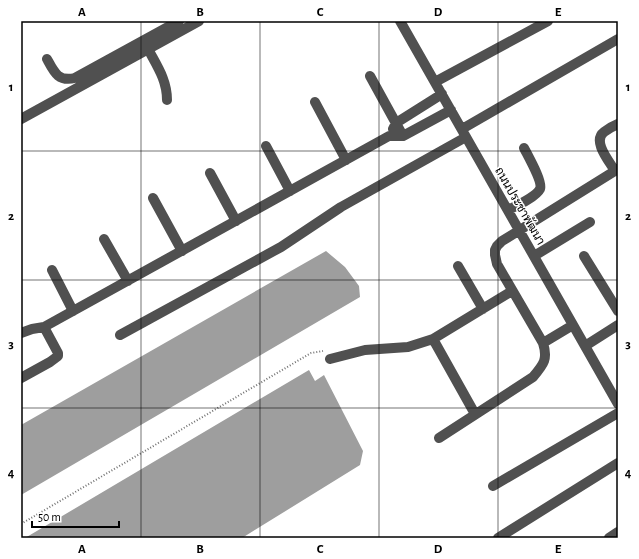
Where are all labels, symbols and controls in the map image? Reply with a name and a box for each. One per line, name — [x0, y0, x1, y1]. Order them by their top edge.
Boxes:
text: A — [78, 6, 86, 19]
text: B — [196, 6, 204, 19]
text: C — [317, 6, 324, 19]
text: D — [434, 6, 443, 19]
text: E — [555, 6, 562, 19]
text: 1 — [9, 81, 13, 94]
text: 1 — [626, 81, 630, 94]
street label: ถนนประชาพัฒนา — [493, 165, 548, 247]
text: 2 — [8, 210, 14, 223]
text: 2 — [625, 210, 631, 223]
text: 3 — [8, 338, 14, 351]
text: 3 — [625, 338, 631, 351]
text: 4 — [8, 467, 15, 480]
text: 4 — [625, 467, 632, 480]
scale bar — [32, 503, 119, 529]
text: 50 m — [38, 511, 61, 523]
text: A — [78, 543, 86, 556]
text: B — [196, 543, 204, 556]
text: C — [317, 543, 324, 556]
text: D — [434, 543, 443, 556]
text: E — [555, 543, 562, 556]

